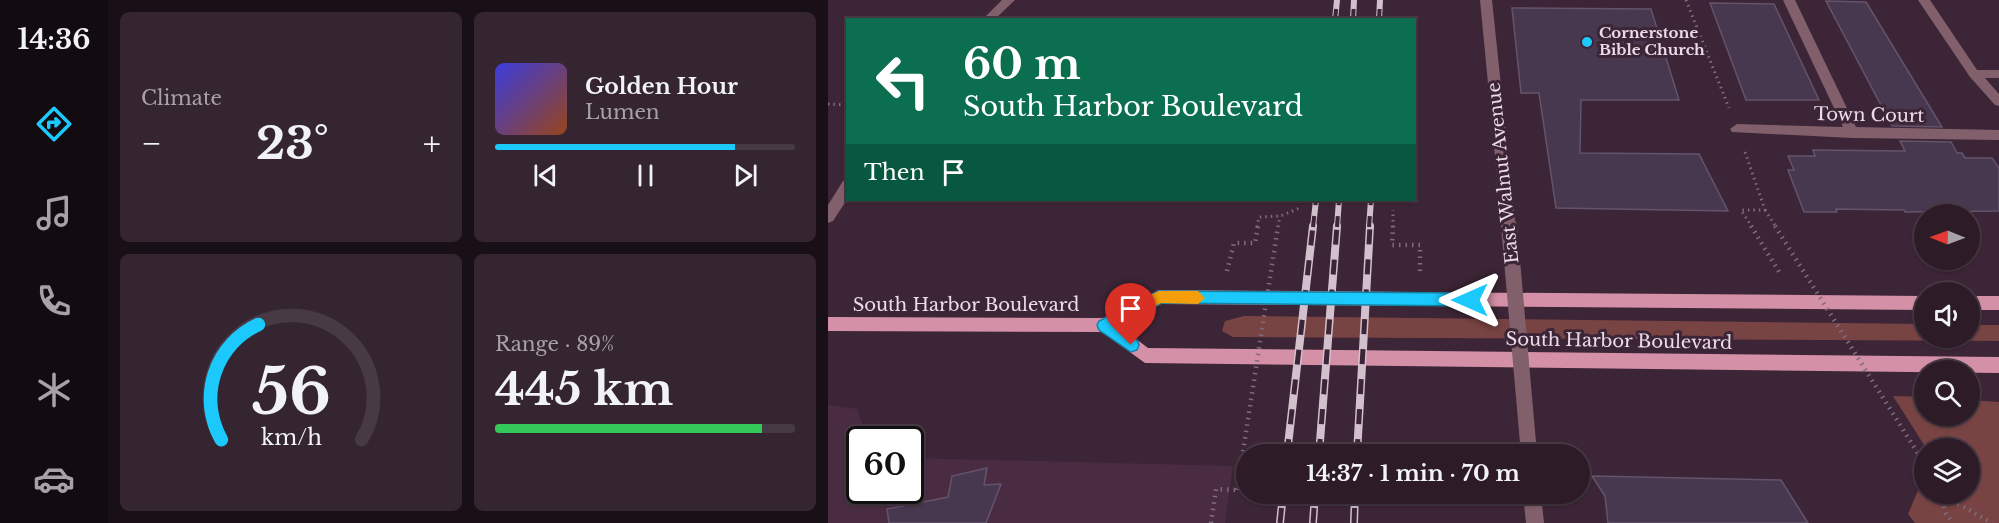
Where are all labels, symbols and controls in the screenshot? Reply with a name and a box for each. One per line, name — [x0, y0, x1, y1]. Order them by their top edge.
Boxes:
text: 14:36 — [18, 23, 90, 56]
place label: Cornerstone Bible Church — [1599, 23, 1705, 59]
marker: Cornerstone Bible Church — [1580, 35, 1594, 49]
text: 60 m — [963, 38, 1081, 90]
icon: left — [864, 42, 942, 120]
text: Golden Hour — [585, 73, 738, 100]
street label: East Walnut Avenue — [1483, 81, 1523, 265]
text: Climate — [141, 86, 222, 110]
text: South Harbor Boulevard — [963, 90, 1303, 123]
text: Lumen — [585, 100, 660, 124]
icon: directions — [33, 103, 75, 145]
street label: Town Court — [1814, 103, 1925, 127]
text: 23° — [256, 115, 329, 171]
text: − — [141, 123, 162, 164]
text: + — [423, 123, 441, 164]
icon: arrive — [937, 156, 970, 189]
icon: previous — [529, 159, 562, 192]
icon: pause — [629, 159, 662, 192]
icon: next — [729, 159, 762, 192]
text: Then — [864, 159, 925, 186]
icon: music — [33, 192, 75, 234]
north arrow — [1914, 204, 1980, 270]
map controls — [1914, 204, 1980, 504]
position arrow — [1438, 268, 1502, 332]
icon: phone — [33, 280, 75, 322]
button: sound — [1914, 282, 1980, 348]
pin — [1105, 283, 1156, 345]
icon: arrive — [1114, 292, 1147, 325]
street label: South Harbor Boulevard — [853, 294, 1079, 316]
street label: South Harbor Boulevard — [1505, 328, 1733, 354]
text: Range · 89% — [495, 332, 615, 356]
text: 56 — [251, 353, 331, 431]
button: search — [1914, 360, 1980, 426]
text: 445 km — [495, 361, 673, 417]
icon: climate — [33, 369, 75, 411]
text: km/h — [261, 424, 322, 451]
speed limit sign: 60 — [846, 426, 924, 504]
button: layers — [1914, 438, 1980, 504]
icon: car — [33, 458, 75, 500]
text: 14:37 · 1 min · 70 m — [1306, 460, 1520, 487]

